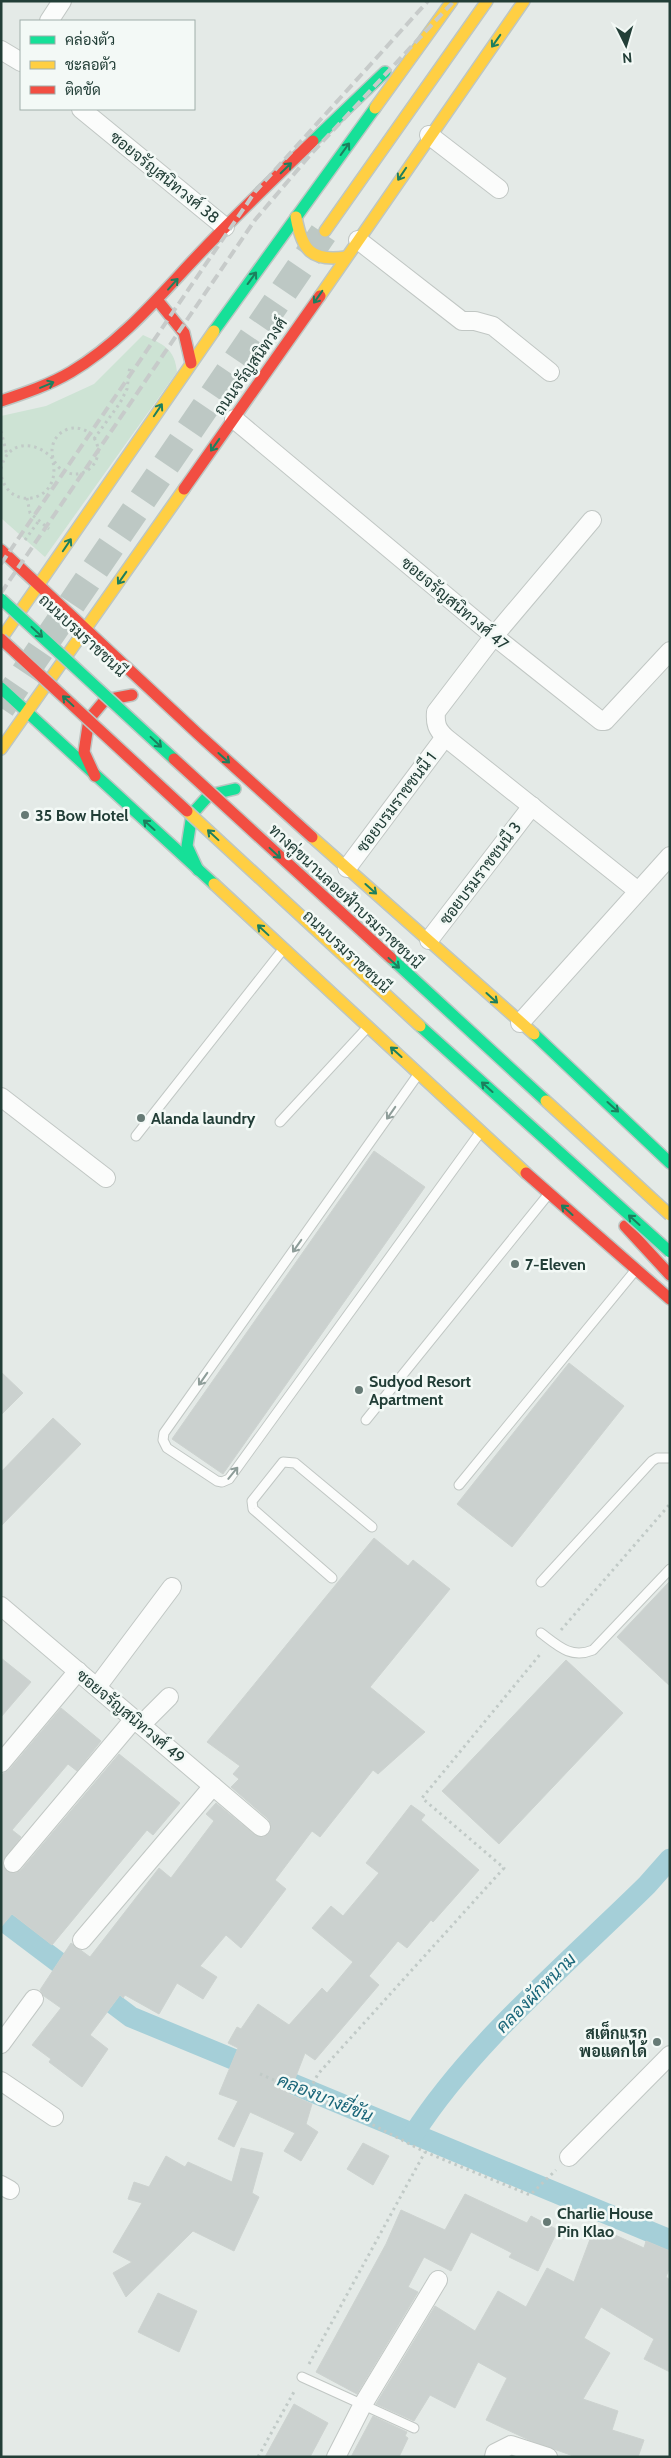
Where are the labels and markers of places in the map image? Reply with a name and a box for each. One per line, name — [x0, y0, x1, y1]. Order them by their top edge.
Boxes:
place label: 35 Bow Hotel — [35, 806, 129, 825]
marker: 35 Bow Hotel — [19, 809, 31, 821]
place label: Alanda laundry — [151, 1109, 256, 1128]
marker: Alanda laundry — [135, 1112, 147, 1124]
place label: 7-Eleven — [525, 1255, 586, 1274]
marker: 7-Eleven — [509, 1258, 521, 1270]
place label: Sudyod Resort Apartment — [369, 1372, 472, 1409]
marker: Sudyod Resort Apartment — [353, 1384, 365, 1396]
place label: สเต็กแรก พอแดกได้ — [579, 2020, 648, 2061]
marker: สเต็กแรก พอแดกได้ — [651, 2036, 663, 2048]
place label: Charlie House Pin Klao — [557, 2204, 653, 2241]
marker: Charlie House Pin Klao — [541, 2216, 553, 2228]

